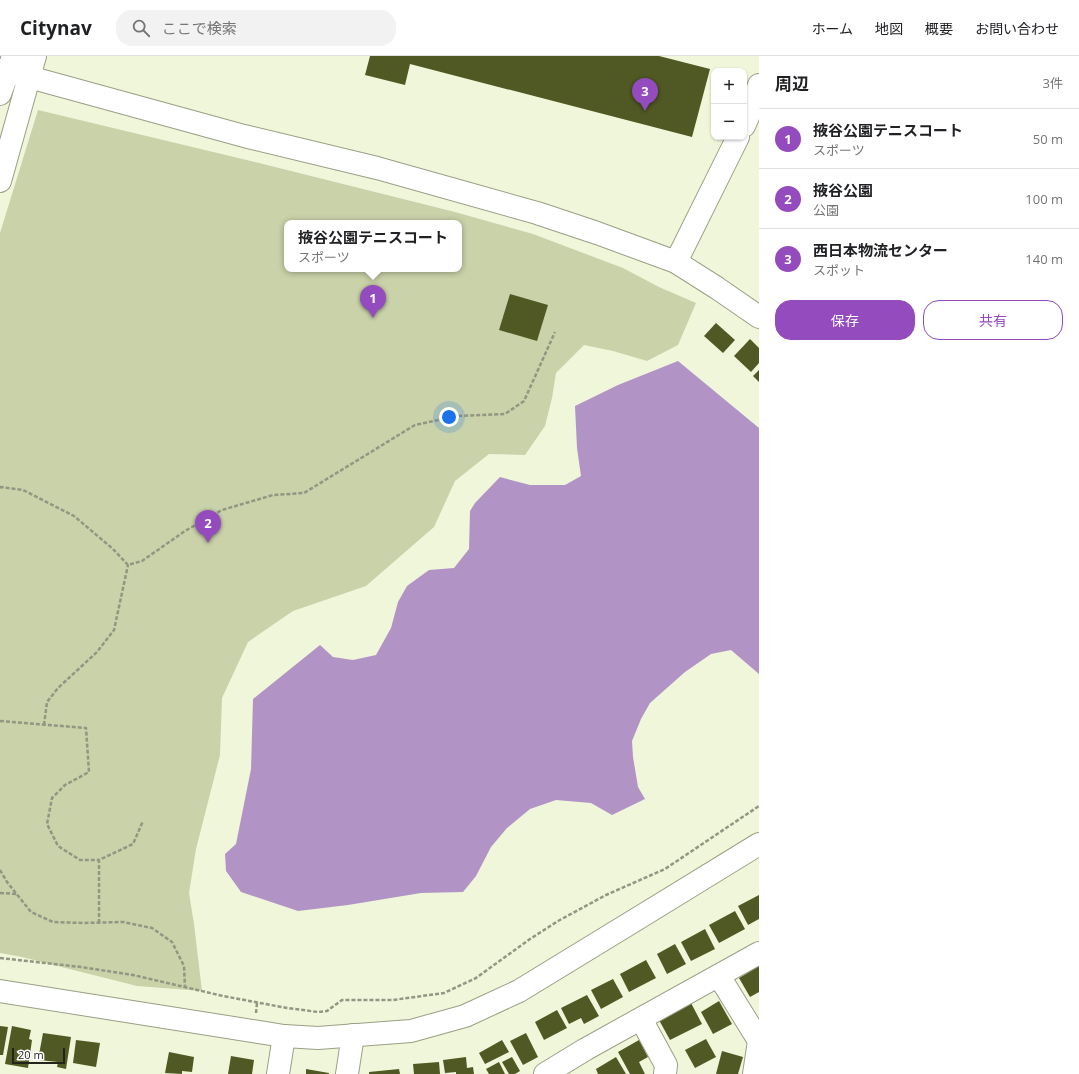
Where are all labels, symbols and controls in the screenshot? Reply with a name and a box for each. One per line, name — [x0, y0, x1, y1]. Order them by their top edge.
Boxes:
search box — [116, 10, 396, 46]
text: Citynav — [20, 15, 92, 41]
icon: search — [130, 17, 152, 39]
text: ここで検索 — [162, 18, 237, 38]
text: ホーム — [811, 19, 853, 38]
text: 地図 — [875, 19, 903, 38]
text: 概要 — [925, 19, 953, 38]
text: お問い合わせ — [975, 19, 1059, 38]
map controls — [711, 68, 747, 140]
button: + — [711, 68, 747, 104]
text: 周辺 — [775, 72, 809, 95]
text: 3件 — [1043, 74, 1063, 92]
pin: 3 — [632, 78, 658, 111]
button: − — [711, 104, 747, 140]
text: 掖谷公園テニスコート — [813, 120, 963, 140]
text: 1 — [784, 130, 792, 148]
text: 50 m — [1033, 130, 1063, 148]
text: スポーツ — [813, 141, 865, 159]
text: 掖谷公園 — [813, 180, 873, 200]
text: 2 — [784, 190, 792, 208]
text: 100 m — [1025, 190, 1063, 208]
text: 公園 — [813, 201, 839, 219]
popup — [284, 220, 462, 272]
text: 掖谷公園テニスコート — [298, 227, 448, 247]
text: 西日本物流センター — [813, 240, 948, 260]
text: スポーツ — [298, 248, 350, 266]
text: 3 — [784, 250, 792, 268]
text: 140 m — [1025, 250, 1063, 268]
text: スポット — [813, 261, 865, 279]
pin: 1 — [360, 285, 386, 318]
button: 保存 — [775, 300, 915, 340]
button: 共有 — [923, 300, 1063, 340]
your location — [439, 407, 459, 427]
pin: 2 — [195, 510, 221, 543]
scale bar — [12, 1046, 65, 1065]
text: 20 m — [18, 1047, 44, 1062]

